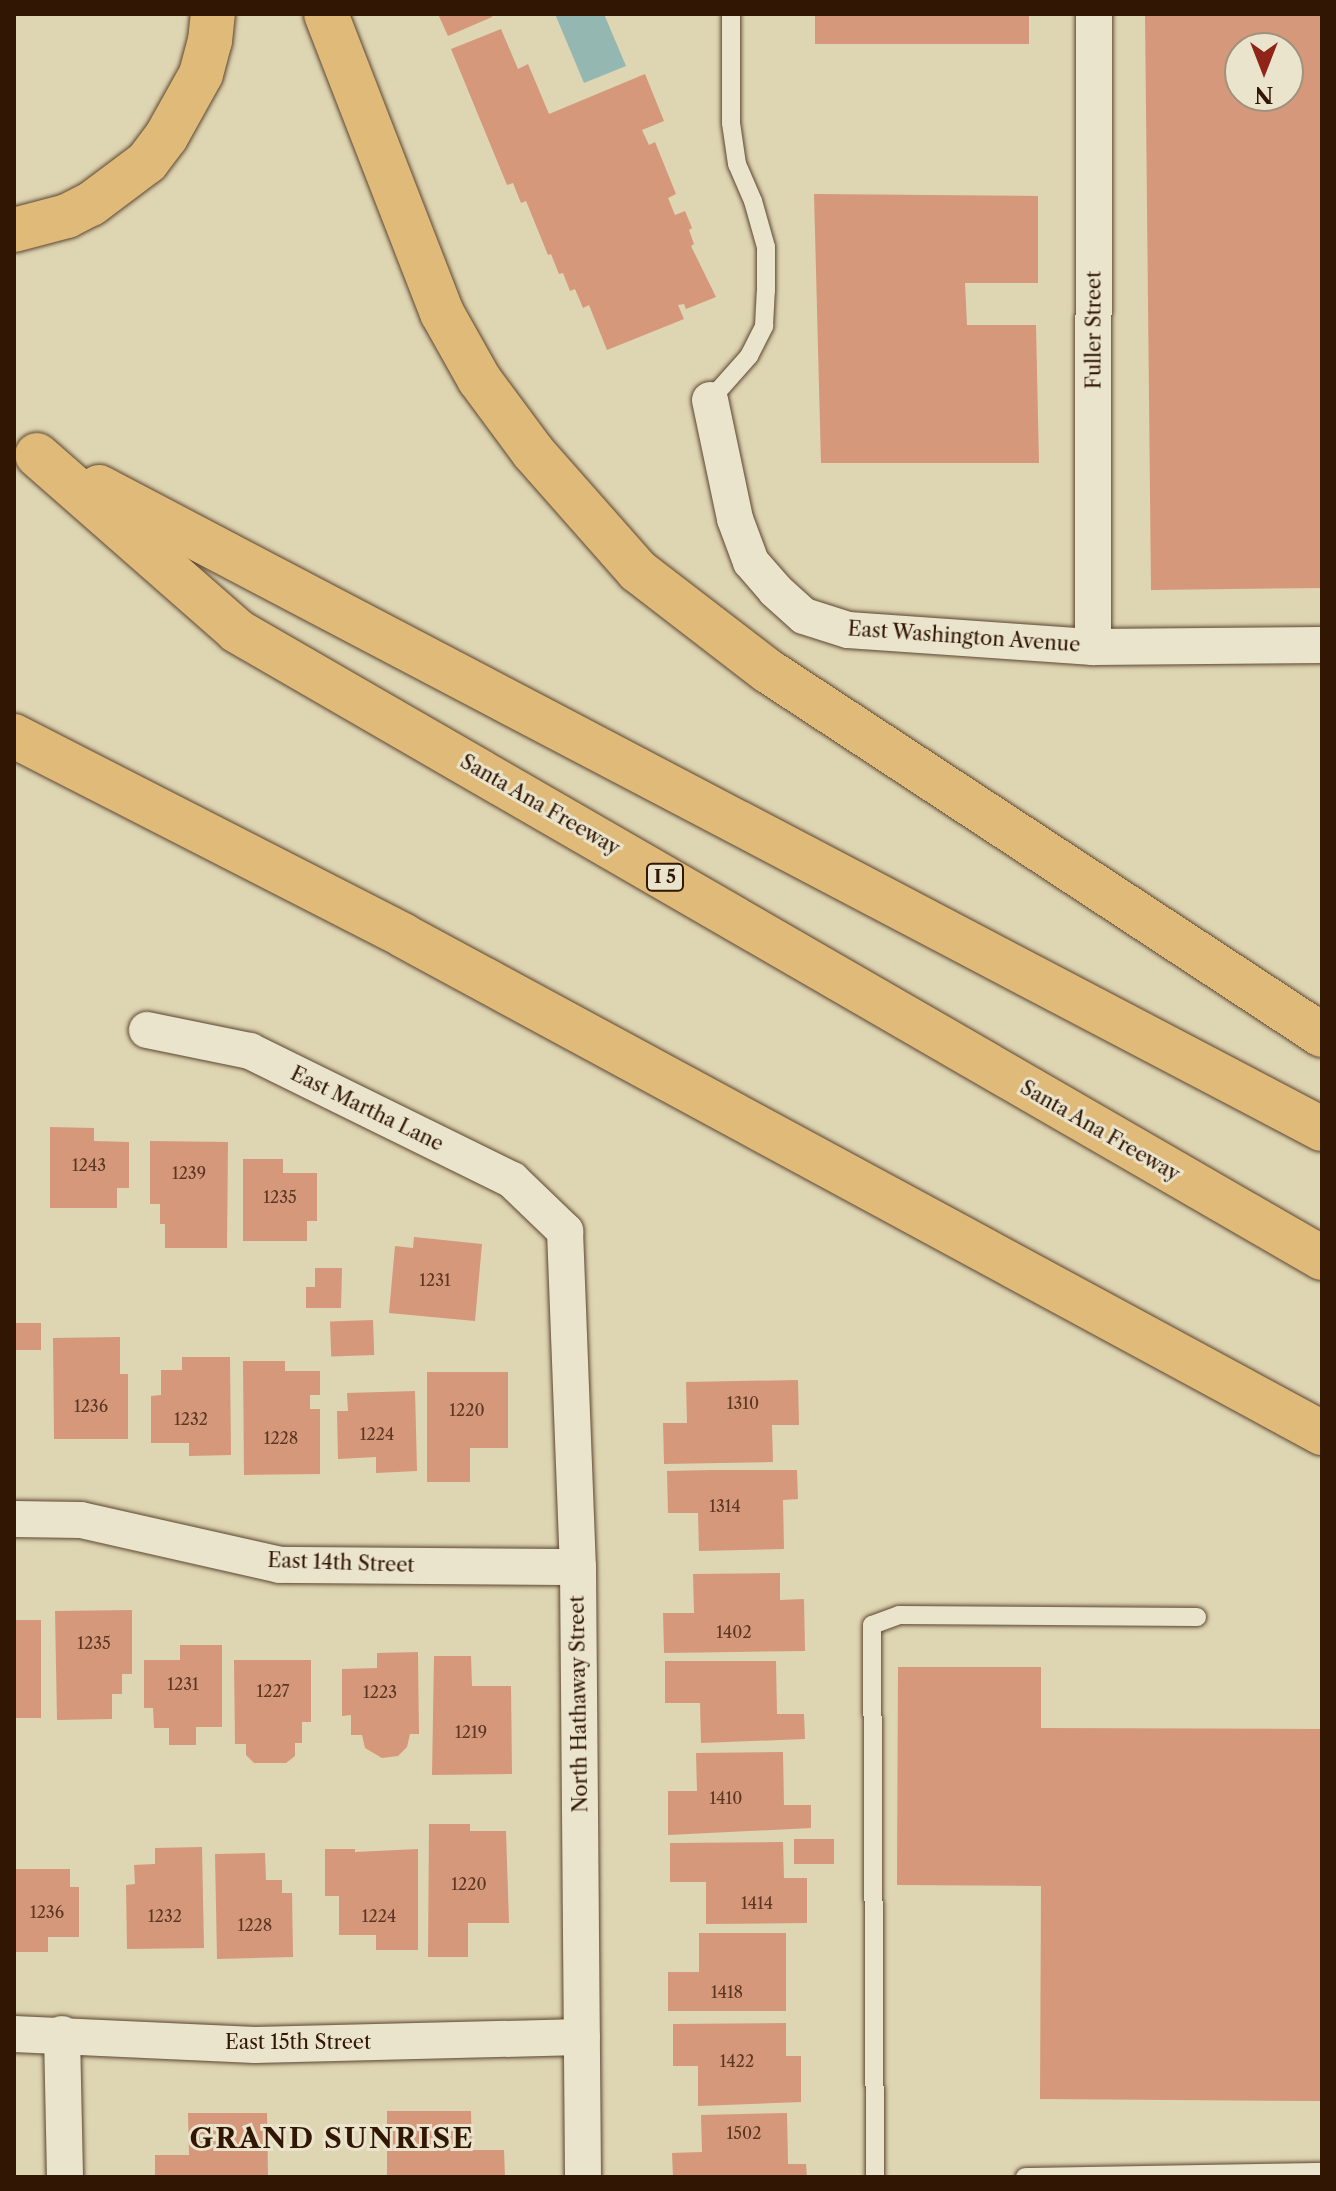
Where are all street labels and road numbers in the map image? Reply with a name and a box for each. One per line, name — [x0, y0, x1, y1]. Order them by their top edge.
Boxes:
street label: Fuller Street — [1082, 271, 1106, 389]
street label: East Washington Avenue — [846, 617, 1082, 657]
street label: Santa Ana Freeway — [455, 749, 625, 861]
road number: I 5 — [645, 863, 685, 891]
street label: East Martha Lane — [287, 1062, 447, 1156]
street label: Santa Ana Freeway — [1015, 1075, 1185, 1187]
street label: East 14th Street — [267, 1548, 415, 1578]
street label: North Hathaway Street — [565, 1595, 593, 1813]
street label: East 15th Street — [225, 2030, 371, 2054]

